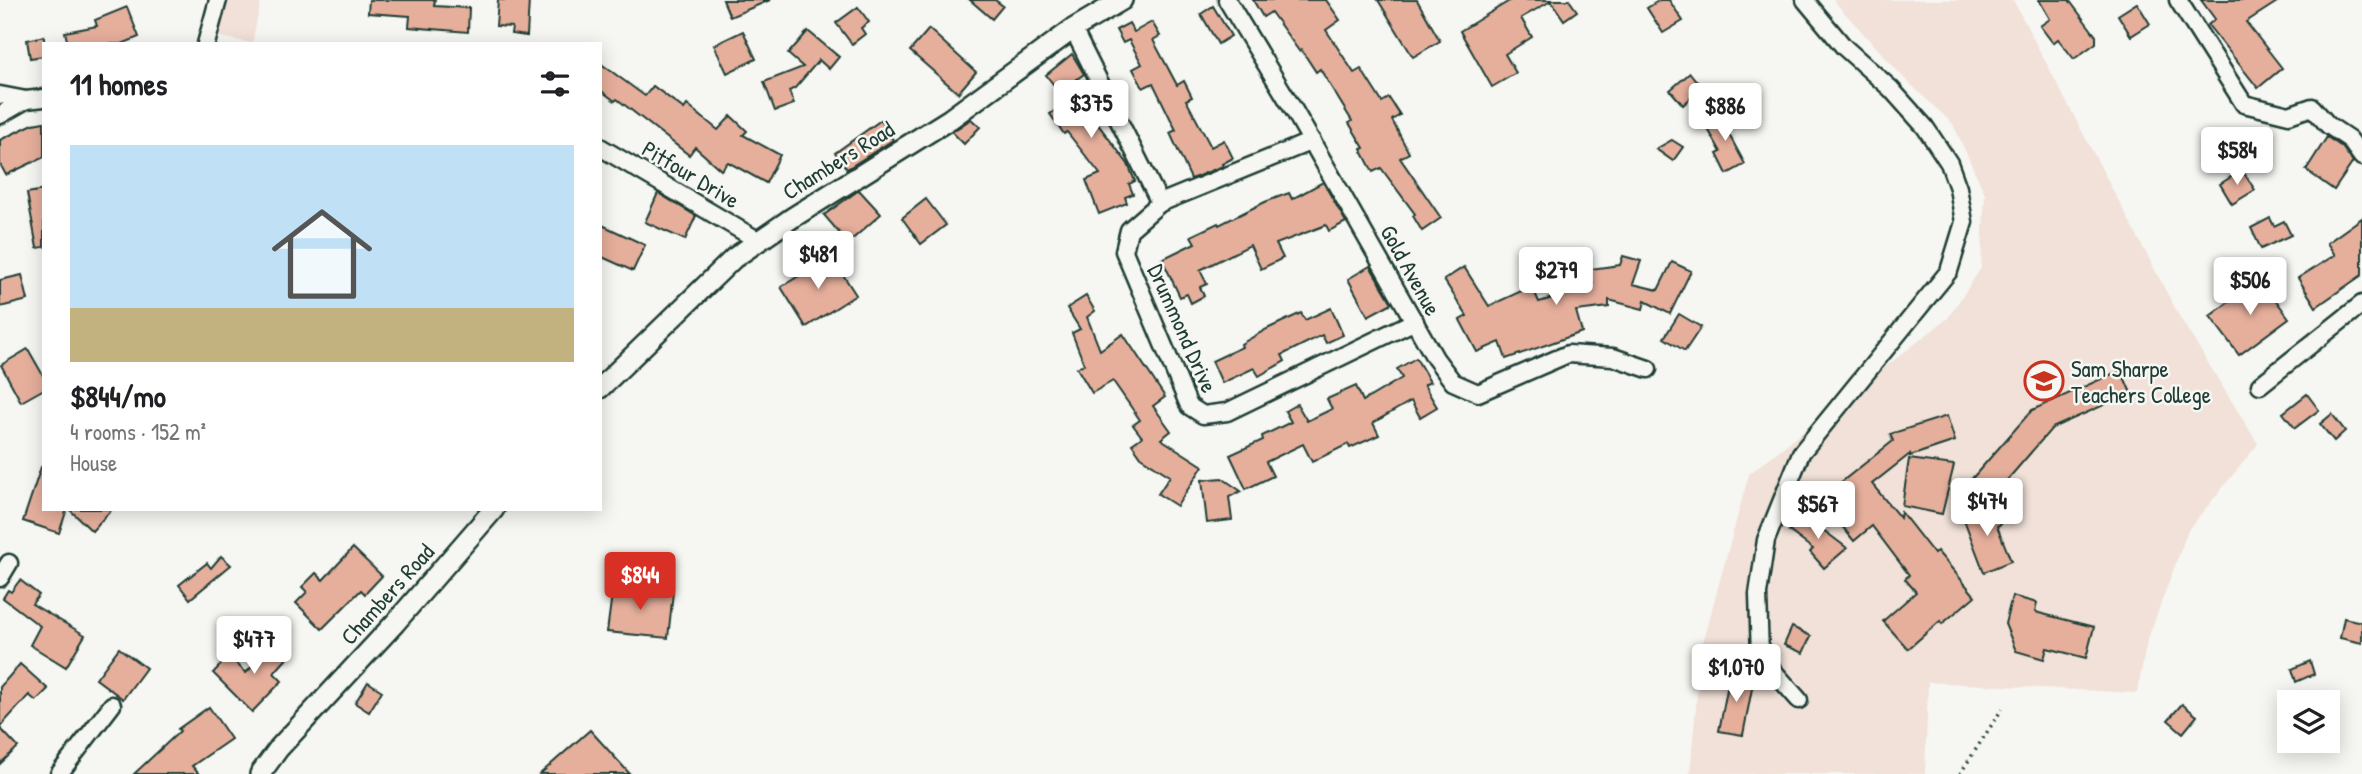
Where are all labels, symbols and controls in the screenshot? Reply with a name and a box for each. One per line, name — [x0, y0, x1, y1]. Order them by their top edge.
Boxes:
text: 11 homes — [70, 64, 167, 104]
icon: filters — [536, 65, 574, 103]
pin: $375 — [1050, 80, 1132, 140]
pin: $886 — [1684, 83, 1766, 143]
text: $375 — [1069, 87, 1113, 118]
text: $886 — [1705, 90, 1745, 121]
street label: Chambers Road — [776, 113, 900, 207]
pin: $584 — [2196, 128, 2278, 187]
street label: Pitfour Drive — [637, 133, 745, 215]
text: $584 — [2217, 134, 2257, 165]
icon: home — [259, 191, 385, 317]
street label: Gold Avenue — [1373, 219, 1449, 321]
pin: $481 — [777, 232, 859, 291]
text: $481 — [799, 238, 837, 269]
pin: $279 — [1515, 247, 1597, 307]
text: $279 — [1535, 254, 1577, 285]
pin: $506 — [2209, 258, 2291, 317]
street label: Drummond Drive — [1141, 259, 1225, 397]
text: $506 — [2230, 264, 2270, 295]
place label: Sam Sharpe Teachers College — [2071, 353, 2211, 410]
school or university icon: Sam Sharpe Teachers College — [2023, 360, 2065, 402]
text: $844/mo — [70, 376, 166, 416]
text: 4 rooms · 152 m² — [70, 416, 206, 447]
text: House — [70, 447, 117, 478]
pin: $474 — [1946, 478, 2028, 538]
pin: $567 — [1777, 482, 1859, 541]
text: $474 — [1967, 485, 2007, 516]
text: $567 — [1797, 488, 1839, 519]
street label: Chambers Road — [333, 537, 441, 651]
pin: $844 — [599, 552, 681, 612]
text: $844 — [621, 559, 659, 590]
pin: $477 — [213, 616, 295, 676]
text: $477 — [232, 623, 276, 654]
pin: $1,070 — [1679, 644, 1793, 704]
text: $1,070 — [1708, 651, 1764, 682]
map controls — [2277, 690, 2340, 753]
button: layers — [2277, 690, 2340, 753]

